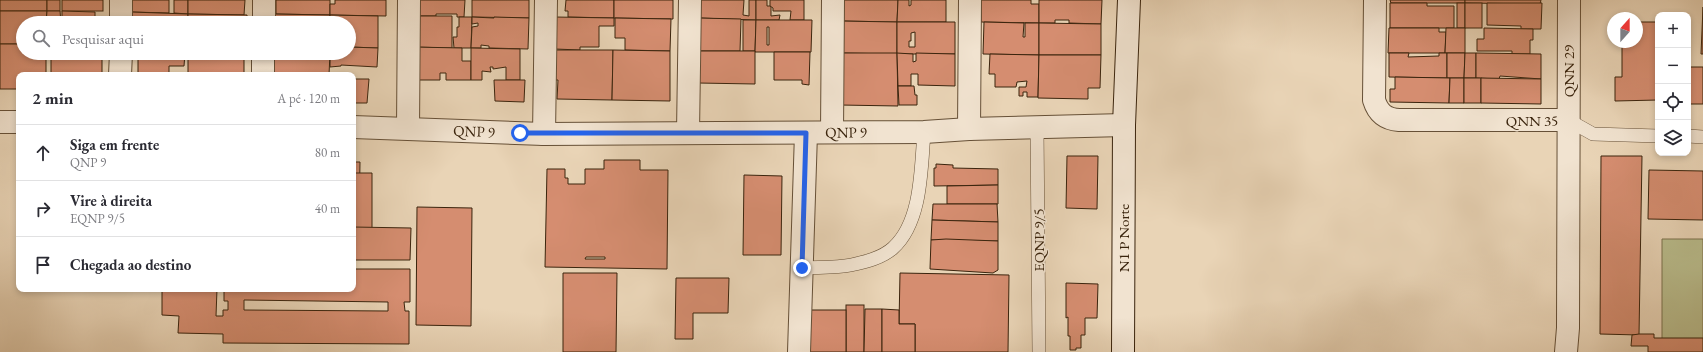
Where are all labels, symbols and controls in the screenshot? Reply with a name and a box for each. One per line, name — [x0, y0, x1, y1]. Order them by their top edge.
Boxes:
north arrow — [1607, 12, 1643, 48]
map controls — [1655, 12, 1691, 156]
button: + — [1655, 12, 1691, 48]
search box — [16, 16, 356, 60]
icon: search — [30, 27, 52, 49]
text: Pesquisar aqui — [62, 29, 144, 48]
street label: QNN 29 — [1559, 45, 1578, 97]
button: − — [1655, 48, 1691, 84]
button: locate — [1655, 84, 1691, 120]
text: 2 min — [32, 87, 73, 109]
text: A pé · 120 m — [277, 90, 340, 107]
street label: QNN 35 — [1506, 111, 1558, 130]
button: layers — [1655, 120, 1691, 156]
street label: QNP 9 — [453, 121, 495, 141]
street label: QNP 9 — [825, 122, 867, 142]
route start — [511, 124, 529, 142]
text: Siga em frente — [70, 135, 159, 154]
icon: ahead — [32, 142, 54, 164]
text: 80 m — [315, 144, 340, 161]
text: QNP 9 — [70, 154, 106, 171]
text: Vire à direita — [70, 191, 152, 210]
icon: right — [32, 198, 54, 220]
text: 40 m — [315, 200, 340, 217]
street label: N1 P Norte — [1114, 204, 1133, 272]
street label: EQNP 9/5 — [1029, 208, 1048, 272]
text: EQNP 9/5 — [70, 210, 125, 227]
icon: arrive — [32, 254, 54, 276]
text: Chegada ao destino — [70, 255, 191, 274]
route end — [793, 259, 811, 277]

